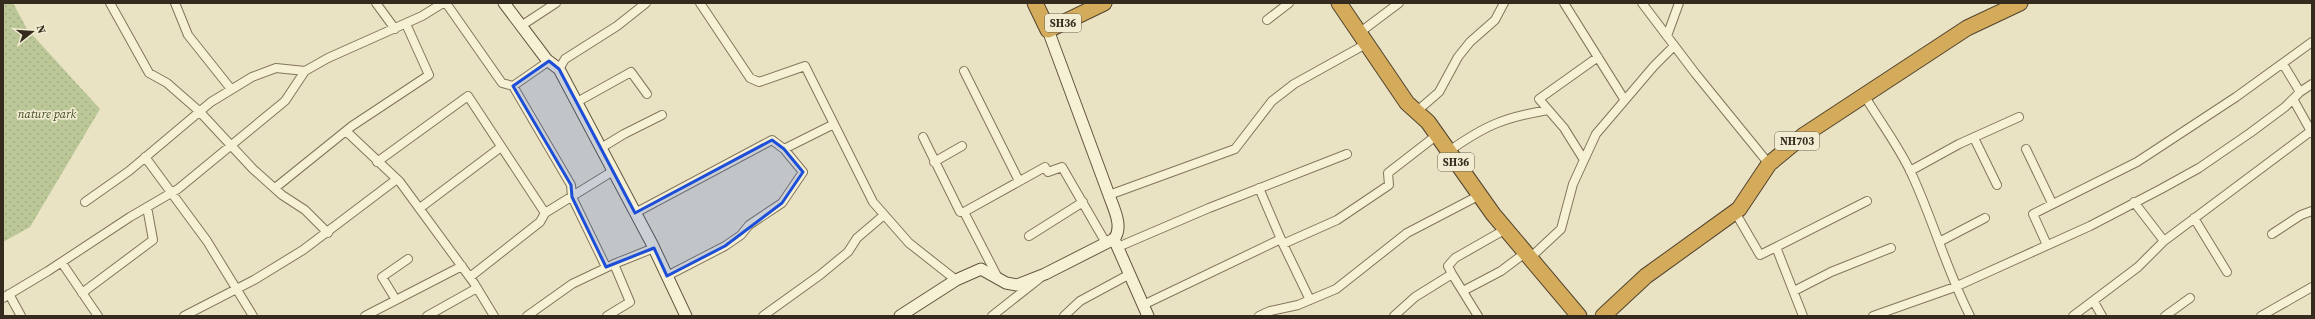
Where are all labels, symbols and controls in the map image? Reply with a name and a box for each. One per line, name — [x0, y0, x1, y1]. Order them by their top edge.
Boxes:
north arrow — [12, 12, 52, 52]
road number: SH36 — [1045, 14, 1081, 32]
text: N — [33, 23, 49, 35]
park label: nature park — [18, 106, 77, 122]
road number: NH703 — [1775, 132, 1819, 150]
road number: SH36 — [1438, 153, 1474, 171]

